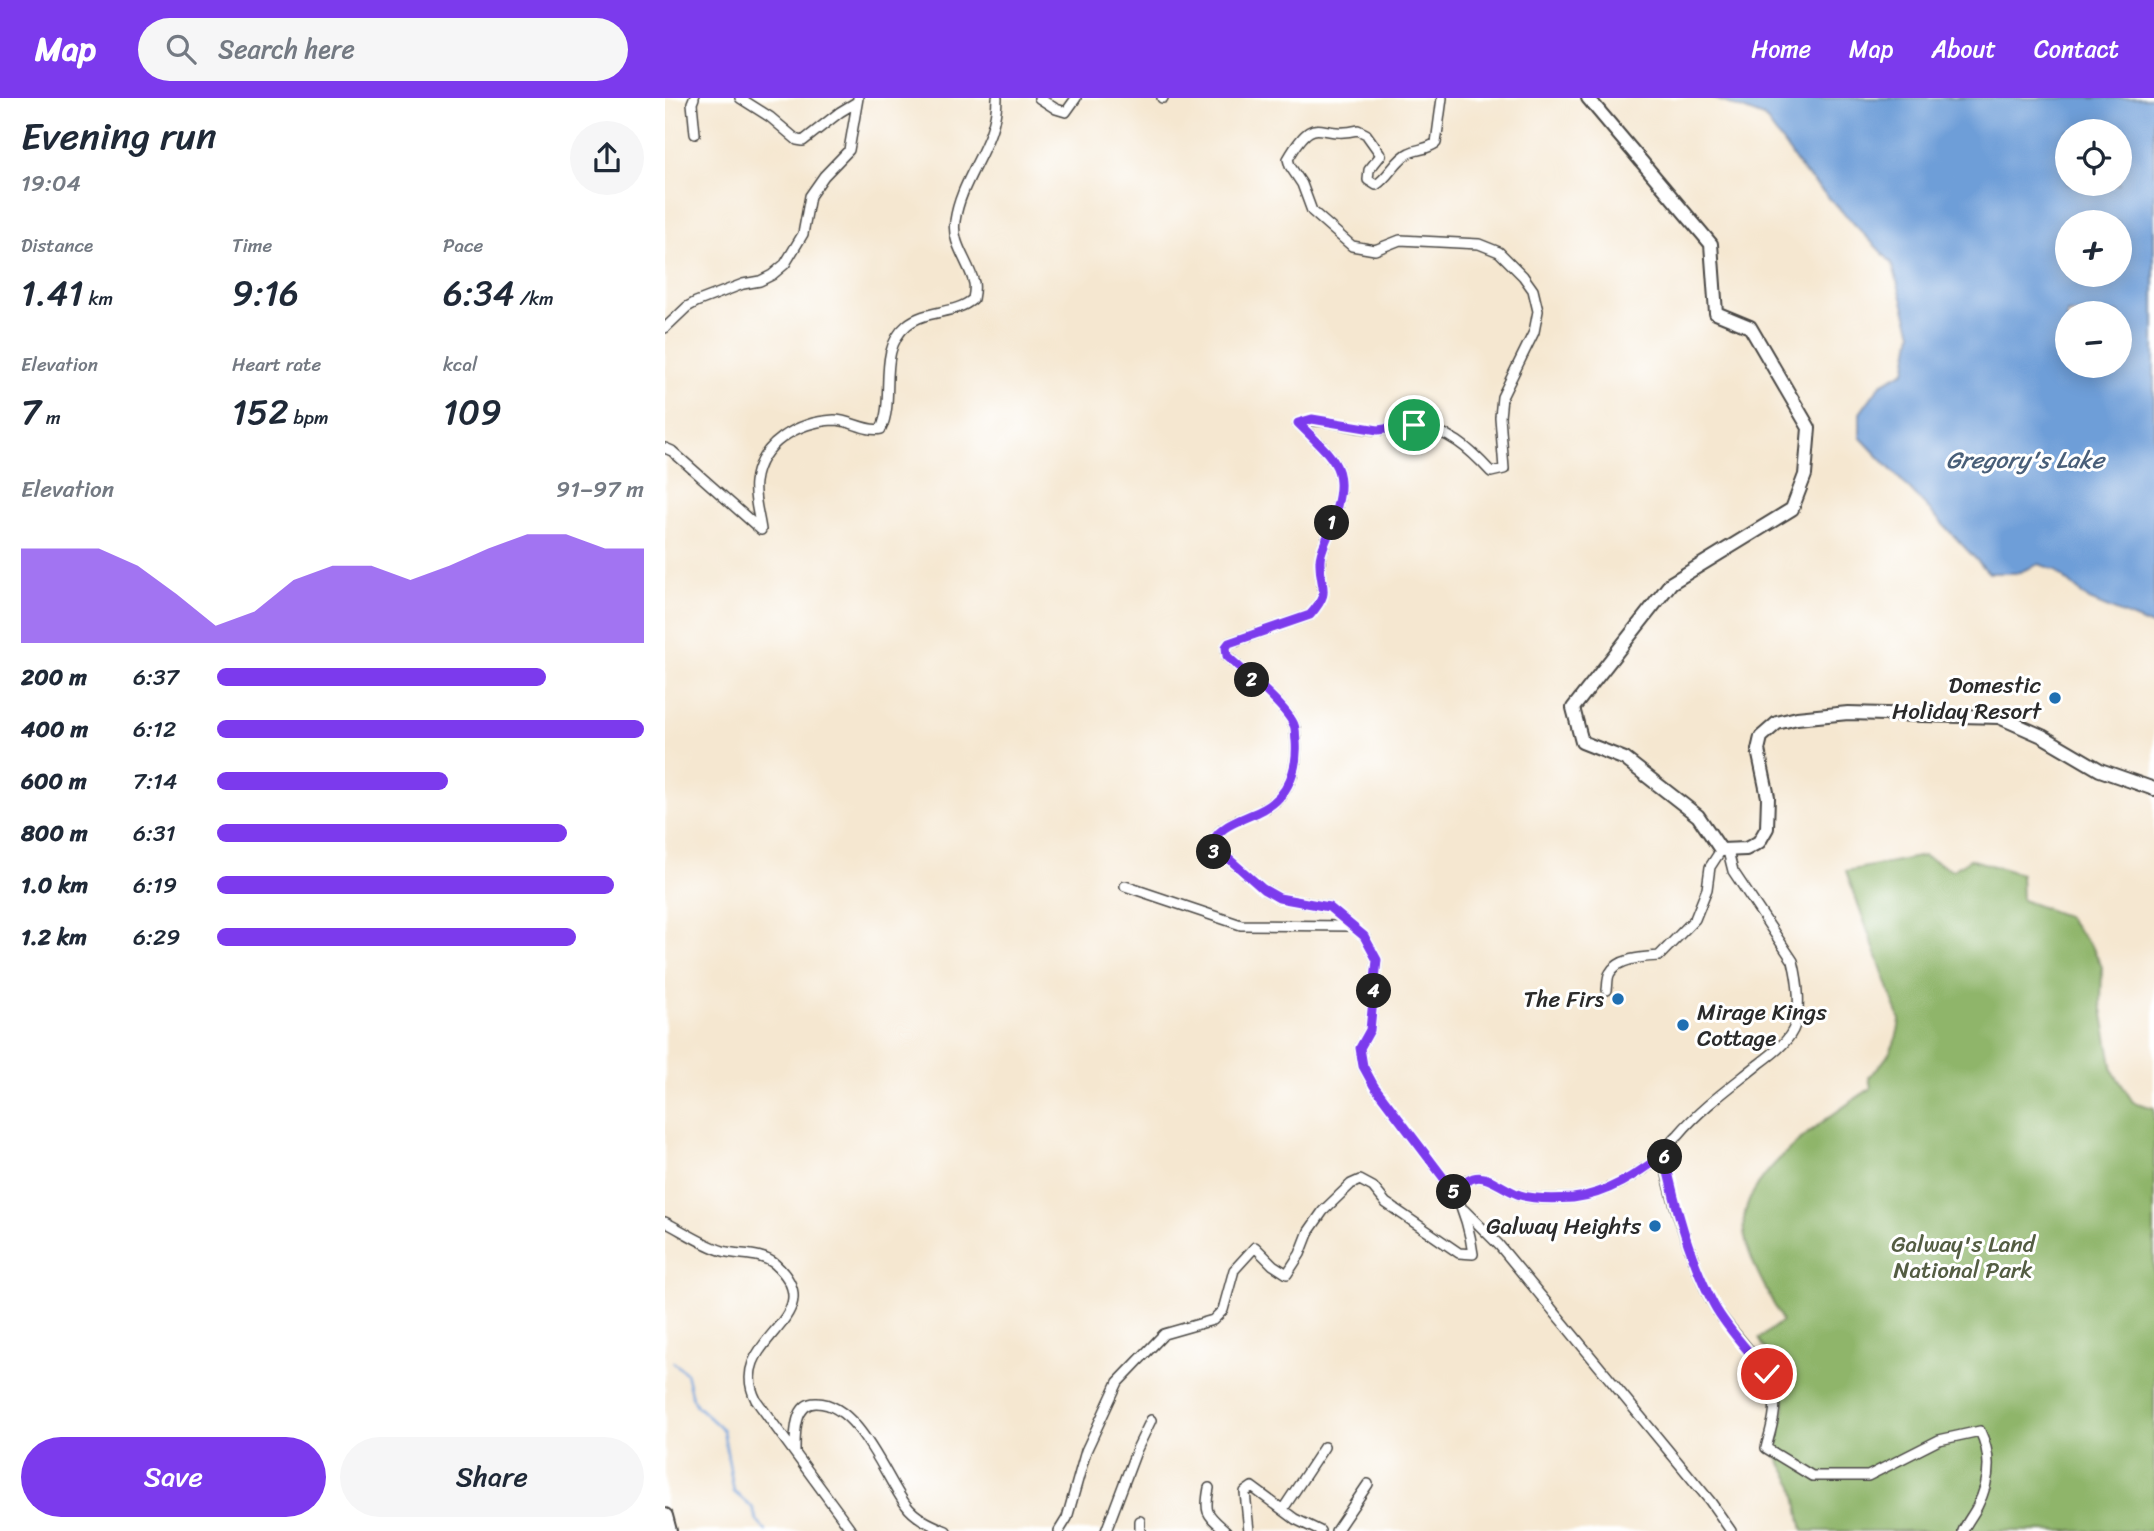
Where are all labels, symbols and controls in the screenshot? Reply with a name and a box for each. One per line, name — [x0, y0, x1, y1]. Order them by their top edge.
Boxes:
search box — [138, 18, 628, 81]
text: Map — [35, 20, 96, 78]
text: Search here — [218, 26, 355, 72]
text: Home — [1751, 28, 1811, 70]
text: Map — [1849, 28, 1893, 70]
text: About — [1931, 28, 1996, 70]
text: Contact — [2034, 28, 2119, 70]
icon: search — [162, 30, 200, 68]
text: Evening run — [21, 103, 217, 170]
map controls — [2055, 119, 2132, 378]
button: locate — [2055, 119, 2132, 196]
button: share — [570, 121, 644, 195]
text: 19:04 — [21, 163, 81, 204]
button: + — [2055, 210, 2132, 287]
text: Distance — [21, 229, 93, 262]
text: Time — [232, 229, 272, 262]
text: Pace — [443, 229, 483, 262]
text: 1.41 — [21, 262, 83, 324]
text: 9:16 — [232, 262, 299, 324]
text: 6:34 — [443, 262, 515, 324]
text: km — [83, 282, 113, 315]
text: /km — [515, 282, 554, 315]
button: − — [2055, 301, 2132, 378]
text: Elevation — [21, 348, 98, 381]
text: Heart rate — [232, 348, 321, 381]
text: kcal — [443, 348, 478, 381]
text: 7 — [21, 381, 41, 443]
text: 152 — [232, 381, 289, 443]
text: 109 — [443, 381, 502, 443]
pin — [1384, 395, 1444, 455]
text: m — [41, 401, 61, 434]
text: bpm — [289, 401, 329, 434]
icon: arrive — [1395, 406, 1433, 444]
water label: Gregory's Lake — [1946, 439, 2107, 481]
text: Elevation — [21, 469, 114, 510]
text: 91–97 m — [556, 469, 644, 510]
pin: 1 — [1315, 506, 1349, 540]
text: 1 — [1327, 506, 1336, 539]
text: 200 m — [21, 657, 87, 698]
text: 6:37 — [133, 657, 179, 698]
pin: 2 — [1235, 662, 1269, 698]
text: 2 — [1246, 663, 1257, 696]
place label: Domestic Holiday Resort — [1892, 665, 2043, 732]
marker: Domestic Holiday Resort — [2047, 690, 2063, 706]
text: 400 m — [21, 709, 88, 750]
text: 6:12 — [133, 709, 176, 750]
text: 600 m — [21, 761, 87, 802]
text: 7:14 — [133, 761, 177, 802]
text: 800 m — [21, 813, 88, 854]
text: 6:31 — [133, 813, 176, 854]
pin: 3 — [1197, 834, 1231, 870]
text: 3 — [1208, 835, 1219, 868]
text: 1.0 km — [21, 865, 88, 906]
text: 6:19 — [133, 865, 177, 906]
text: 1.2 km — [21, 917, 87, 958]
text: 6:29 — [133, 917, 180, 958]
pin: 4 — [1357, 974, 1391, 1008]
text: 4 — [1368, 974, 1379, 1007]
place label: The Firs — [1524, 979, 1605, 1020]
marker: The Firs — [1610, 991, 1626, 1007]
place label: Mirage Kings Cottage — [1697, 992, 1827, 1059]
marker: Mirage Kings Cottage — [1675, 1017, 1691, 1033]
pin: 6 — [1647, 1140, 1683, 1174]
text: 6 — [1659, 1140, 1670, 1173]
pin: 5 — [1437, 1174, 1471, 1210]
text: 5 — [1448, 1175, 1459, 1208]
place label: Galway Heights — [1486, 1206, 1641, 1247]
marker: Galway Heights — [1647, 1218, 1663, 1234]
park label: Galway's Land National Park — [1891, 1224, 2037, 1291]
pin — [1737, 1344, 1797, 1404]
icon: check — [1748, 1355, 1786, 1393]
button: Save — [21, 1437, 326, 1517]
button: Share — [340, 1437, 644, 1517]

